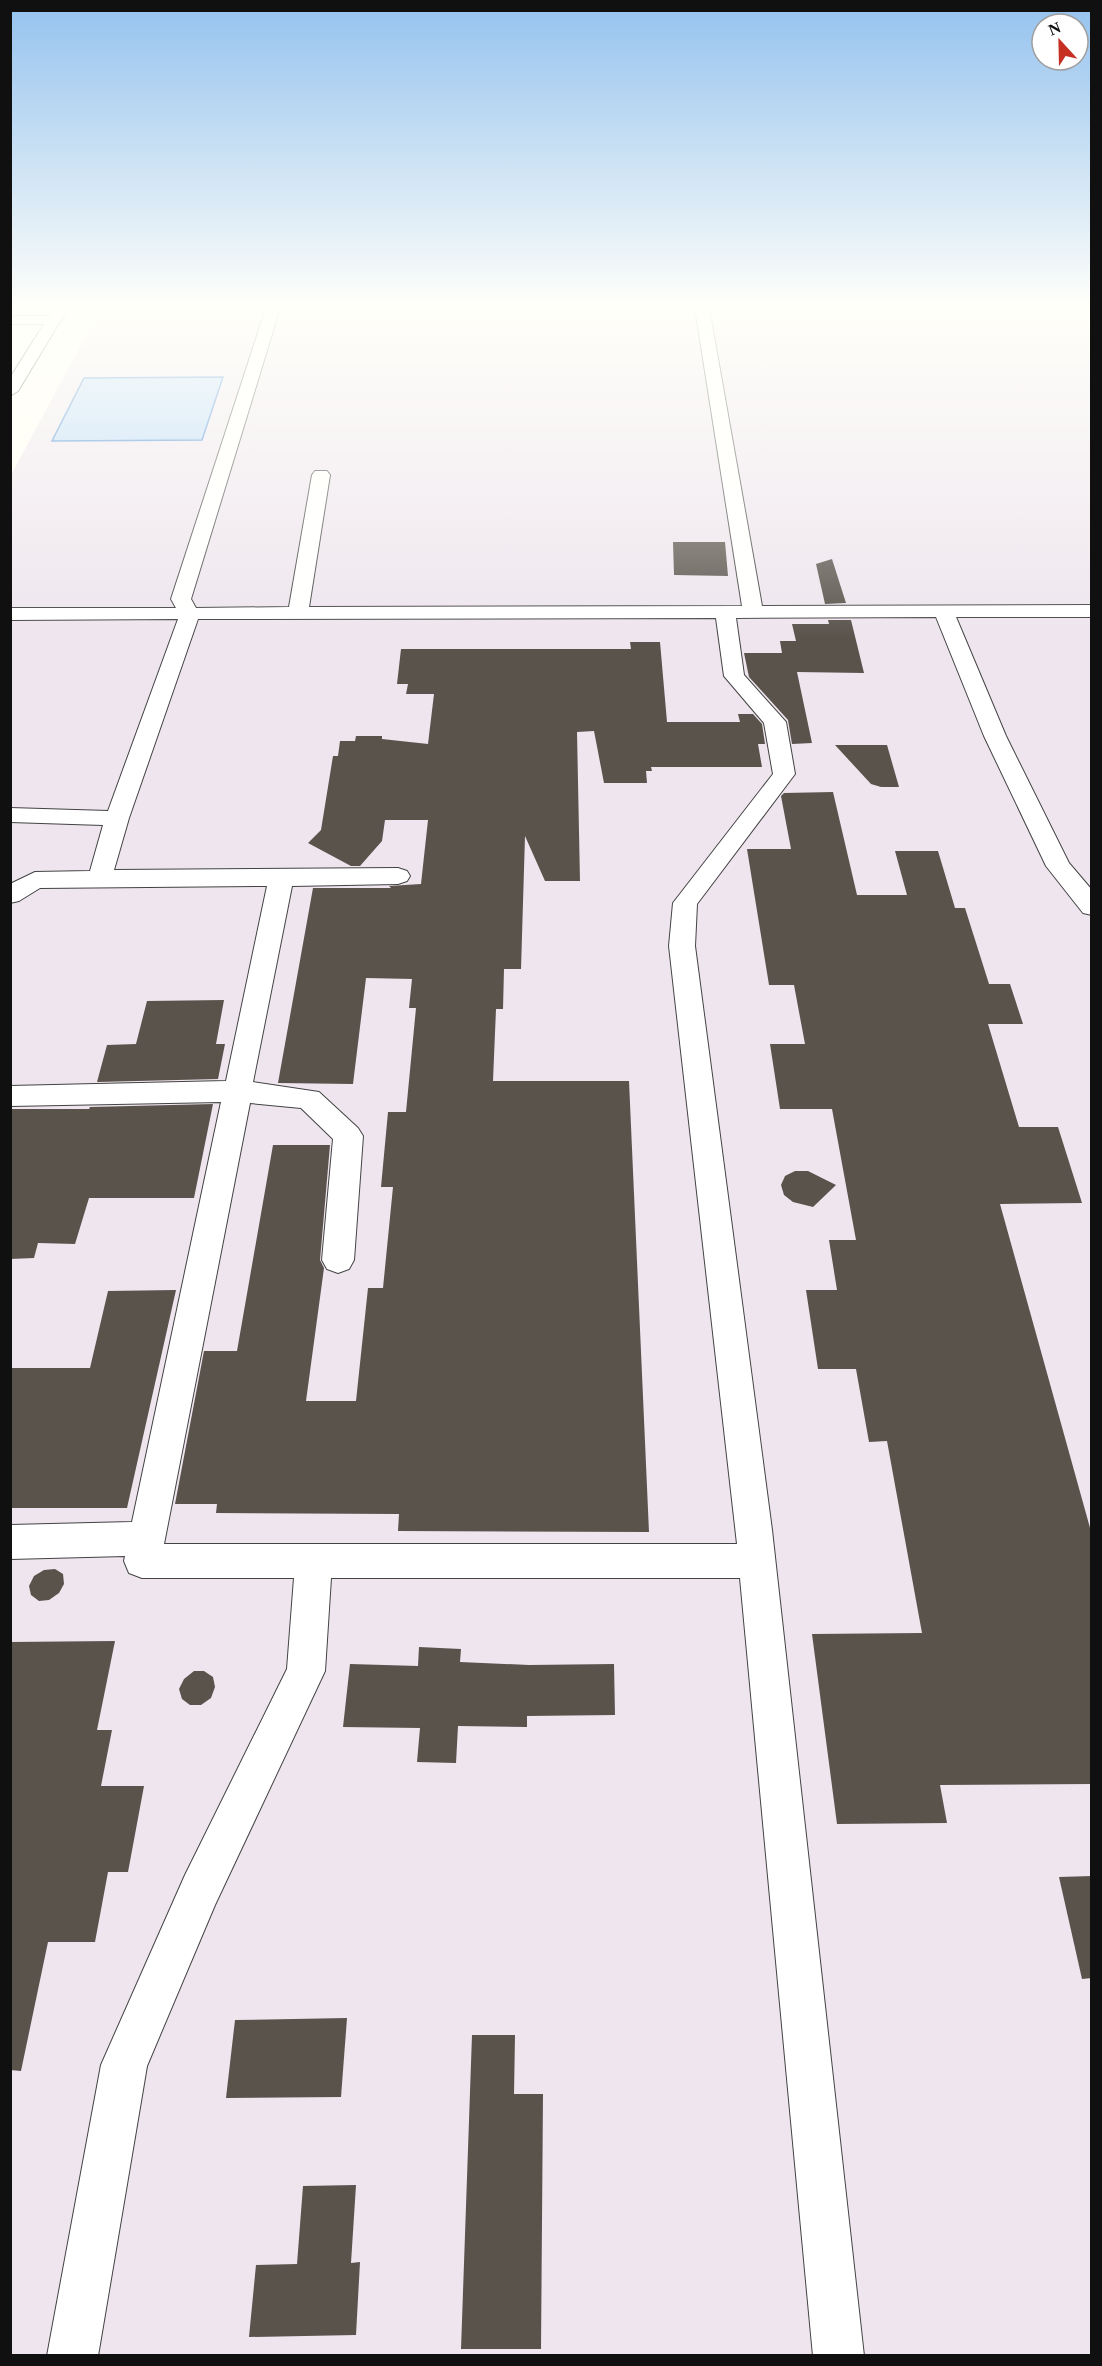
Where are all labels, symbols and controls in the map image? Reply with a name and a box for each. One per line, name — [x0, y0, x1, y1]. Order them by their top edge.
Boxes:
north arrow — [1030, 12, 1090, 72]
text: N — [1046, 18, 1064, 39]

